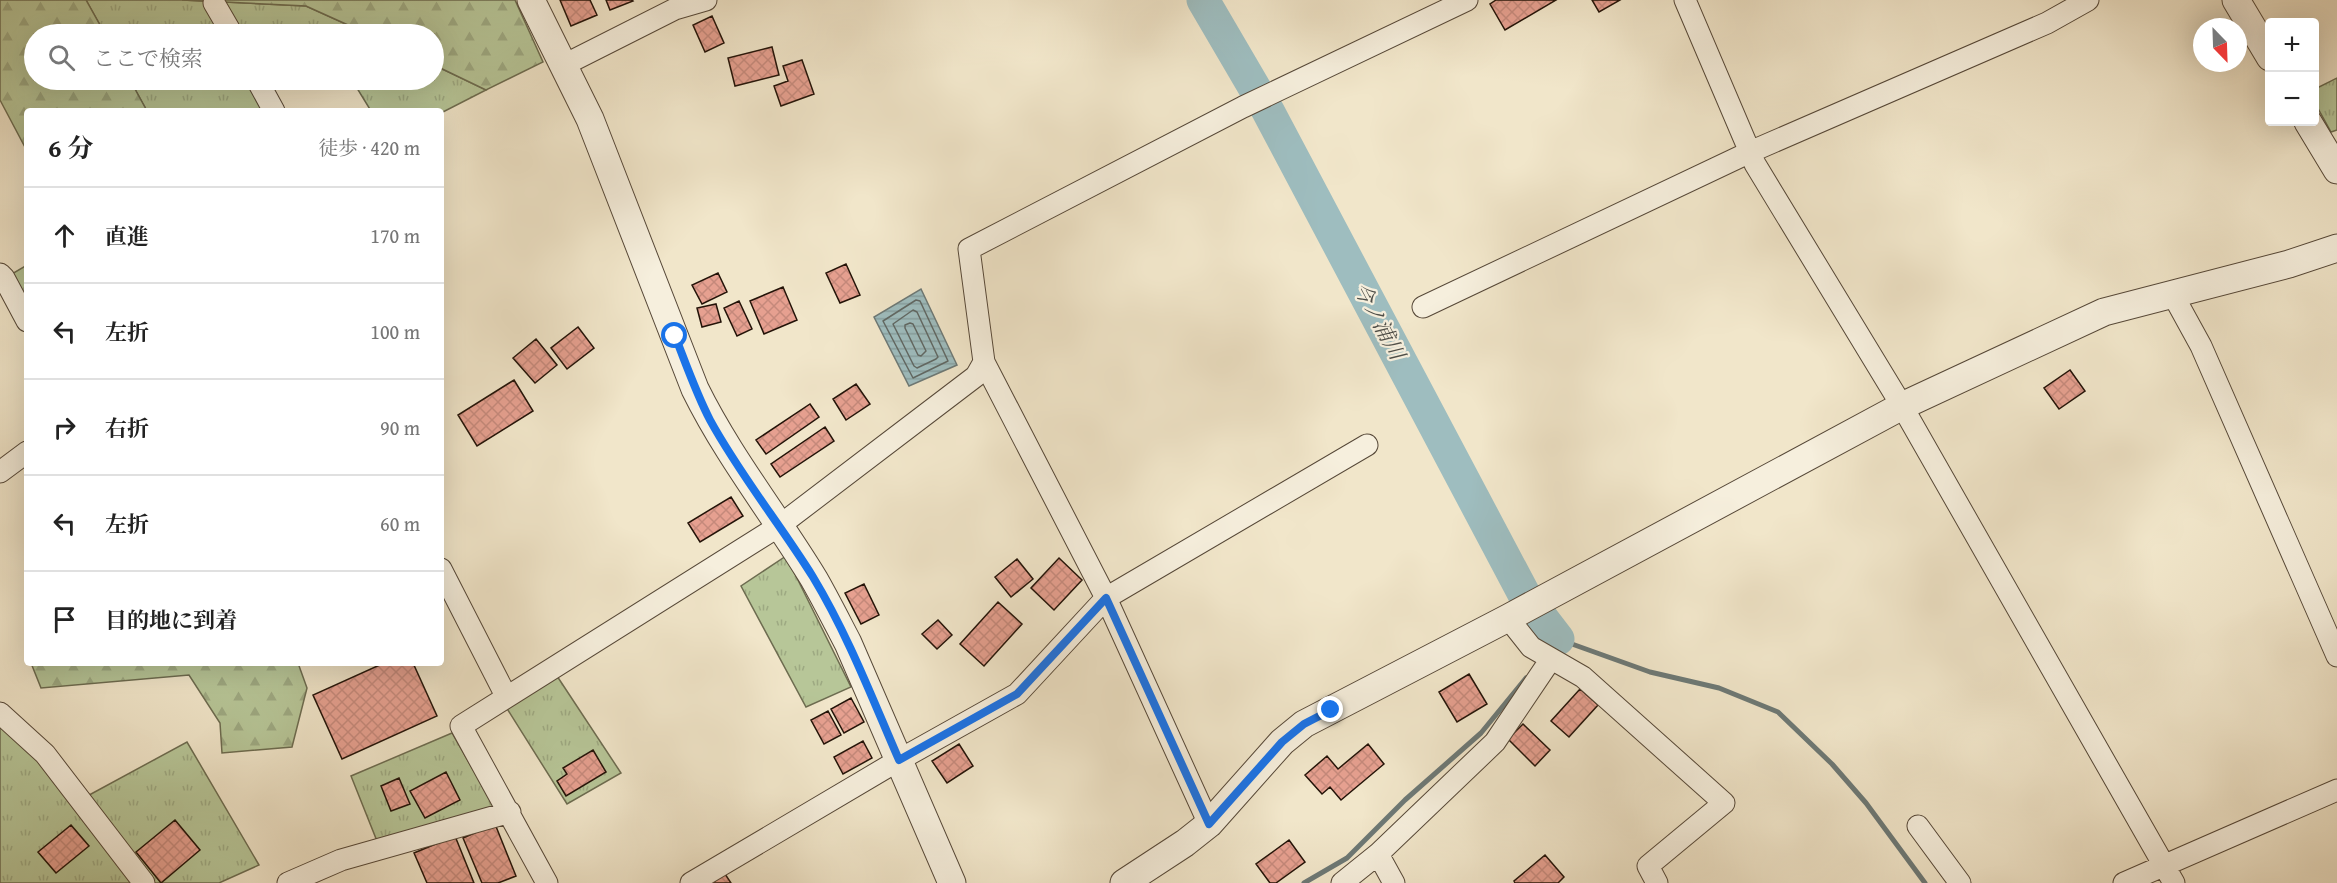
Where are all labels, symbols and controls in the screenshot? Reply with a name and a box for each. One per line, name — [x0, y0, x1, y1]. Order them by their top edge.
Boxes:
north arrow — [2193, 18, 2247, 72]
map controls — [2265, 18, 2319, 126]
button: + — [2265, 18, 2319, 72]
search box — [24, 24, 444, 90]
icon: search — [45, 41, 78, 74]
text: ここで検索 — [93, 42, 203, 74]
button: − — [2265, 72, 2319, 126]
text: 6 分 — [48, 128, 93, 167]
text: 徒歩 · 420 m — [318, 133, 420, 162]
icon: ahead — [48, 219, 81, 252]
text: 直進 — [105, 220, 149, 252]
text: 170 m — [370, 221, 420, 250]
water label: 今ノ浦川 — [1346, 276, 1414, 367]
icon: left — [48, 315, 81, 348]
text: 左折 — [105, 316, 149, 348]
text: 100 m — [370, 317, 420, 346]
route start — [661, 322, 687, 348]
icon: right — [48, 411, 81, 444]
text: 右折 — [105, 412, 149, 444]
text: 90 m — [380, 413, 420, 442]
icon: left — [48, 507, 81, 540]
text: 左折 — [105, 508, 149, 540]
text: 60 m — [380, 509, 420, 538]
icon: arrive — [48, 603, 81, 636]
text: 目的地に到着 — [105, 604, 237, 636]
route end — [1317, 696, 1343, 722]

